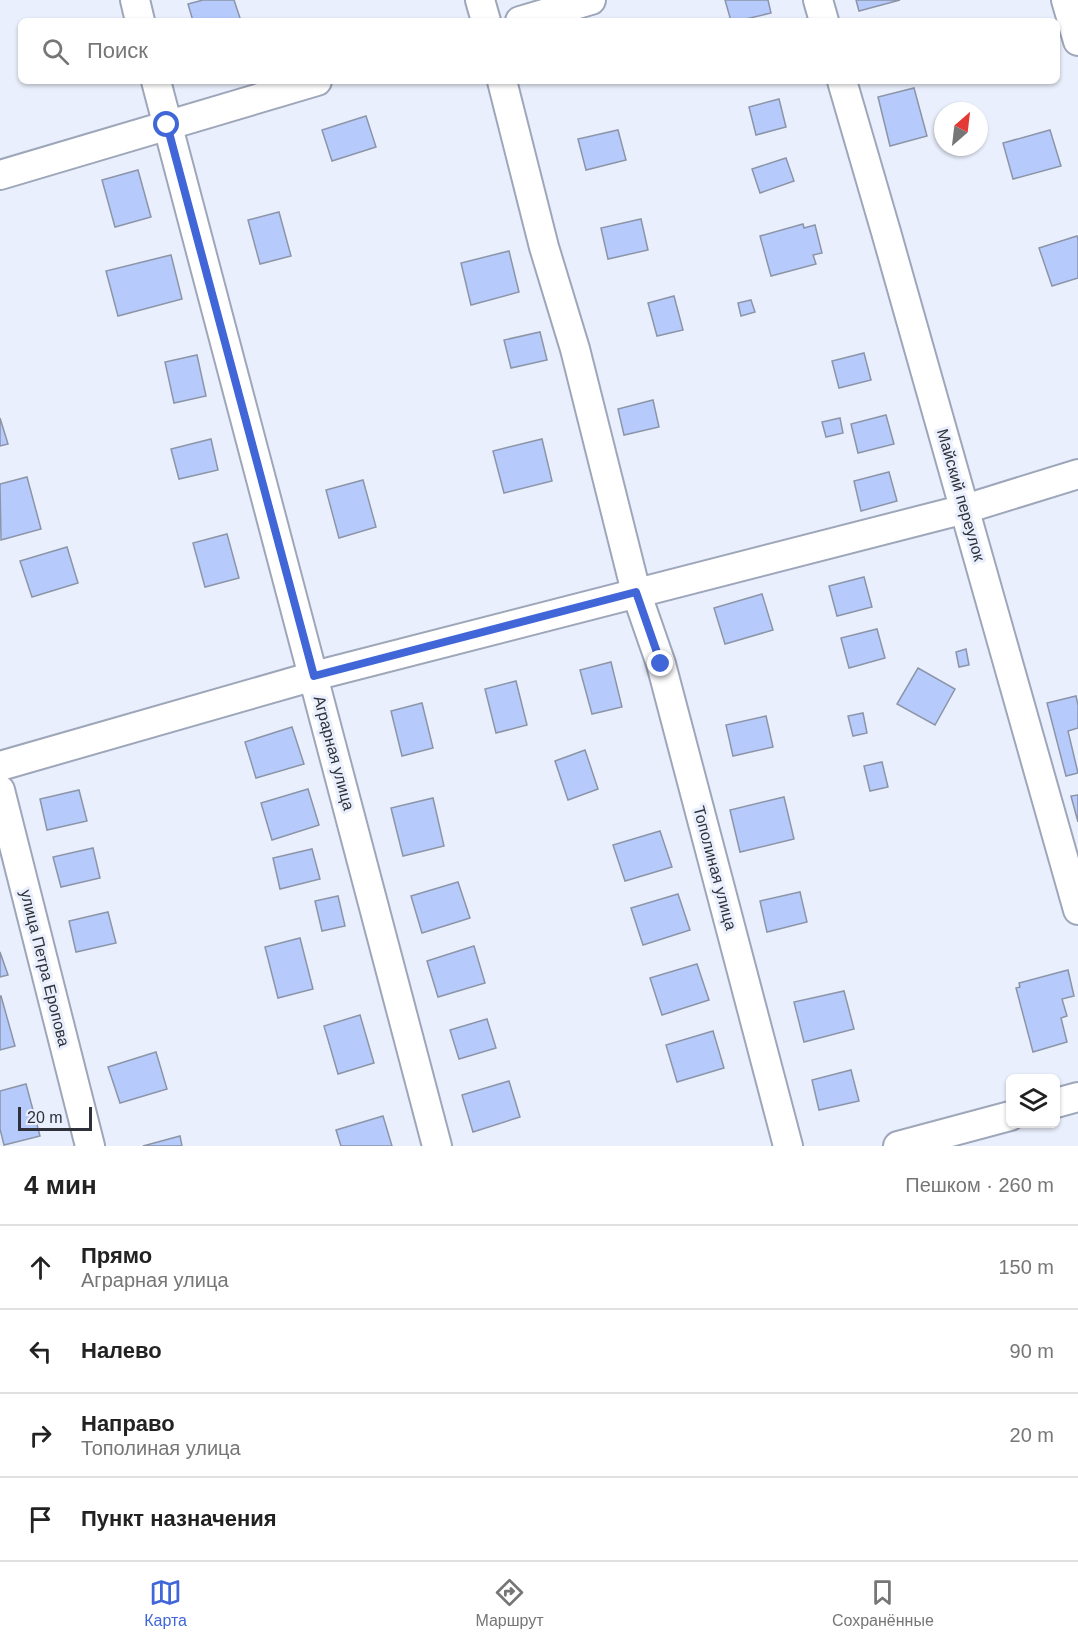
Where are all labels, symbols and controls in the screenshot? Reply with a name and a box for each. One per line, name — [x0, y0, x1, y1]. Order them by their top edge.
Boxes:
search box — [18, 18, 1060, 84]
icon: search — [39, 35, 72, 68]
text: Поиск — [87, 38, 148, 63]
north arrow — [934, 102, 988, 156]
route start — [153, 111, 179, 137]
street label: Майский переулок — [934, 427, 988, 564]
route end — [647, 650, 673, 676]
street label: Аграрная улица — [311, 694, 358, 812]
street label: Тополиная улица — [690, 804, 740, 932]
street label: улица Петра Еропова — [17, 888, 73, 1048]
map controls — [1006, 1074, 1060, 1128]
button: layers — [1006, 1074, 1060, 1128]
scale bar — [18, 1104, 92, 1132]
text: 20 m — [27, 1109, 63, 1126]
text: 4 мин — [24, 1170, 97, 1200]
text: Пешком · 260 m — [905, 1174, 1054, 1196]
text: Прямо — [81, 1243, 152, 1268]
icon: ahead — [24, 1251, 57, 1284]
text: 150 m — [998, 1256, 1054, 1278]
text: Аграрная улица — [81, 1269, 229, 1291]
icon: left — [24, 1335, 57, 1368]
text: Налево — [81, 1338, 162, 1363]
text: 90 m — [1010, 1340, 1054, 1362]
text: Направо — [81, 1411, 175, 1436]
icon: right — [24, 1419, 57, 1452]
text: 20 m — [1010, 1424, 1054, 1446]
text: Тополиная улица — [81, 1437, 241, 1459]
icon: arrive — [24, 1503, 57, 1536]
text: Пункт назначения — [81, 1506, 277, 1531]
tab: Карта — [144, 1576, 187, 1630]
tab: Маршрут — [475, 1576, 544, 1630]
tab: Сохранённые — [832, 1576, 934, 1630]

